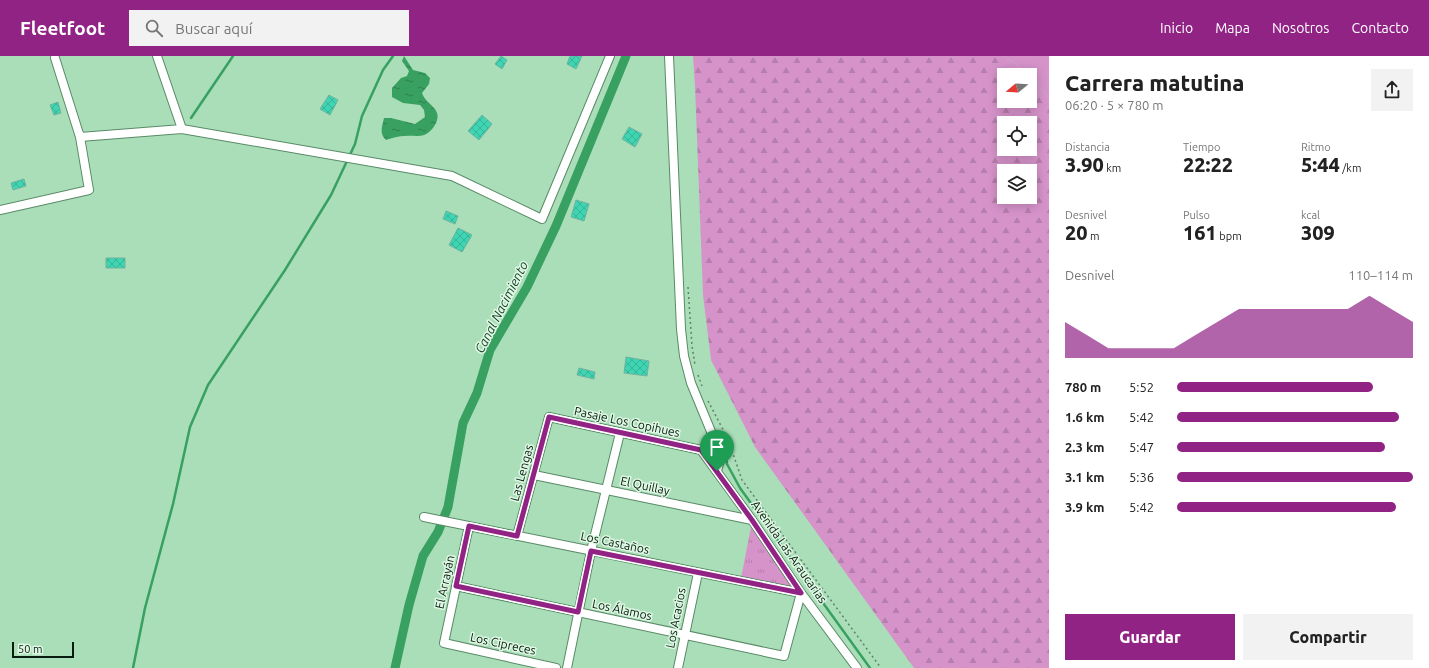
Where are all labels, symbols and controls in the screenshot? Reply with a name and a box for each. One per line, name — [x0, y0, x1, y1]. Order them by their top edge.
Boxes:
search box — [129, 10, 409, 46]
text: Fleetfoot — [20, 17, 105, 39]
icon: search — [143, 17, 165, 39]
text: Buscar aquí — [175, 20, 252, 37]
text: Inicio — [1160, 20, 1193, 36]
text: Mapa — [1215, 20, 1250, 36]
text: Nosotros — [1272, 20, 1329, 36]
text: Contacto — [1351, 20, 1409, 36]
north arrow — [997, 68, 1037, 108]
map controls — [997, 68, 1037, 204]
button: share — [1371, 69, 1413, 111]
text: Carrera matutina — [1065, 70, 1244, 95]
text: 06:20 · 5 × 780 m — [1065, 98, 1164, 112]
button: locate — [997, 116, 1037, 156]
text: Distancia — [1065, 141, 1110, 153]
text: Tiempo — [1183, 141, 1220, 153]
text: Ritmo — [1301, 141, 1331, 153]
text: 3.90 — [1065, 153, 1104, 176]
text: 22:22 — [1183, 153, 1233, 176]
text: 5:44 — [1301, 153, 1340, 176]
text: km — [1104, 162, 1121, 174]
text: /km — [1340, 162, 1361, 174]
button: layers — [997, 164, 1037, 204]
text: Desnivel — [1065, 209, 1107, 221]
text: Pulso — [1183, 209, 1210, 221]
text: kcal — [1301, 209, 1320, 221]
text: 20 — [1065, 221, 1088, 244]
text: 161 — [1183, 221, 1217, 244]
text: 309 — [1301, 221, 1335, 244]
text: m — [1088, 230, 1100, 242]
text: bpm — [1217, 230, 1242, 242]
water label: Canal Nacimiento — [472, 259, 530, 355]
text: Desnivel — [1065, 268, 1114, 282]
text: 110–114 m — [1348, 268, 1413, 282]
text: 780 m — [1065, 380, 1101, 394]
text: 5:52 — [1129, 380, 1154, 394]
street label: Pasaje Los Copihues — [573, 404, 681, 439]
text: 1.6 km — [1065, 410, 1104, 424]
text: 5:42 — [1129, 410, 1154, 424]
pin — [700, 430, 734, 471]
icon: arrive — [706, 436, 728, 458]
text: 2.3 km — [1065, 440, 1104, 454]
text: 5:47 — [1129, 440, 1154, 454]
street label: Las Lengas — [508, 443, 535, 503]
text: 3.1 km — [1065, 470, 1104, 484]
text: 5:36 — [1129, 470, 1154, 484]
street label: El Quillay — [619, 474, 671, 497]
street label: Avenida Las Araucarias — [749, 498, 830, 605]
text: 3.9 km — [1065, 500, 1104, 514]
text: 5:42 — [1129, 500, 1154, 514]
street label: Los Castaños — [580, 529, 651, 556]
street label: El Arrayán — [432, 554, 457, 610]
street label: Los Acacios — [663, 587, 688, 649]
street label: Los Álamos — [591, 597, 653, 622]
button: Guardar — [1065, 614, 1235, 660]
button: Compartir — [1243, 614, 1413, 660]
street label: Los Cipreces — [469, 630, 537, 657]
scale bar — [12, 640, 74, 659]
text: 50 m — [18, 643, 42, 655]

